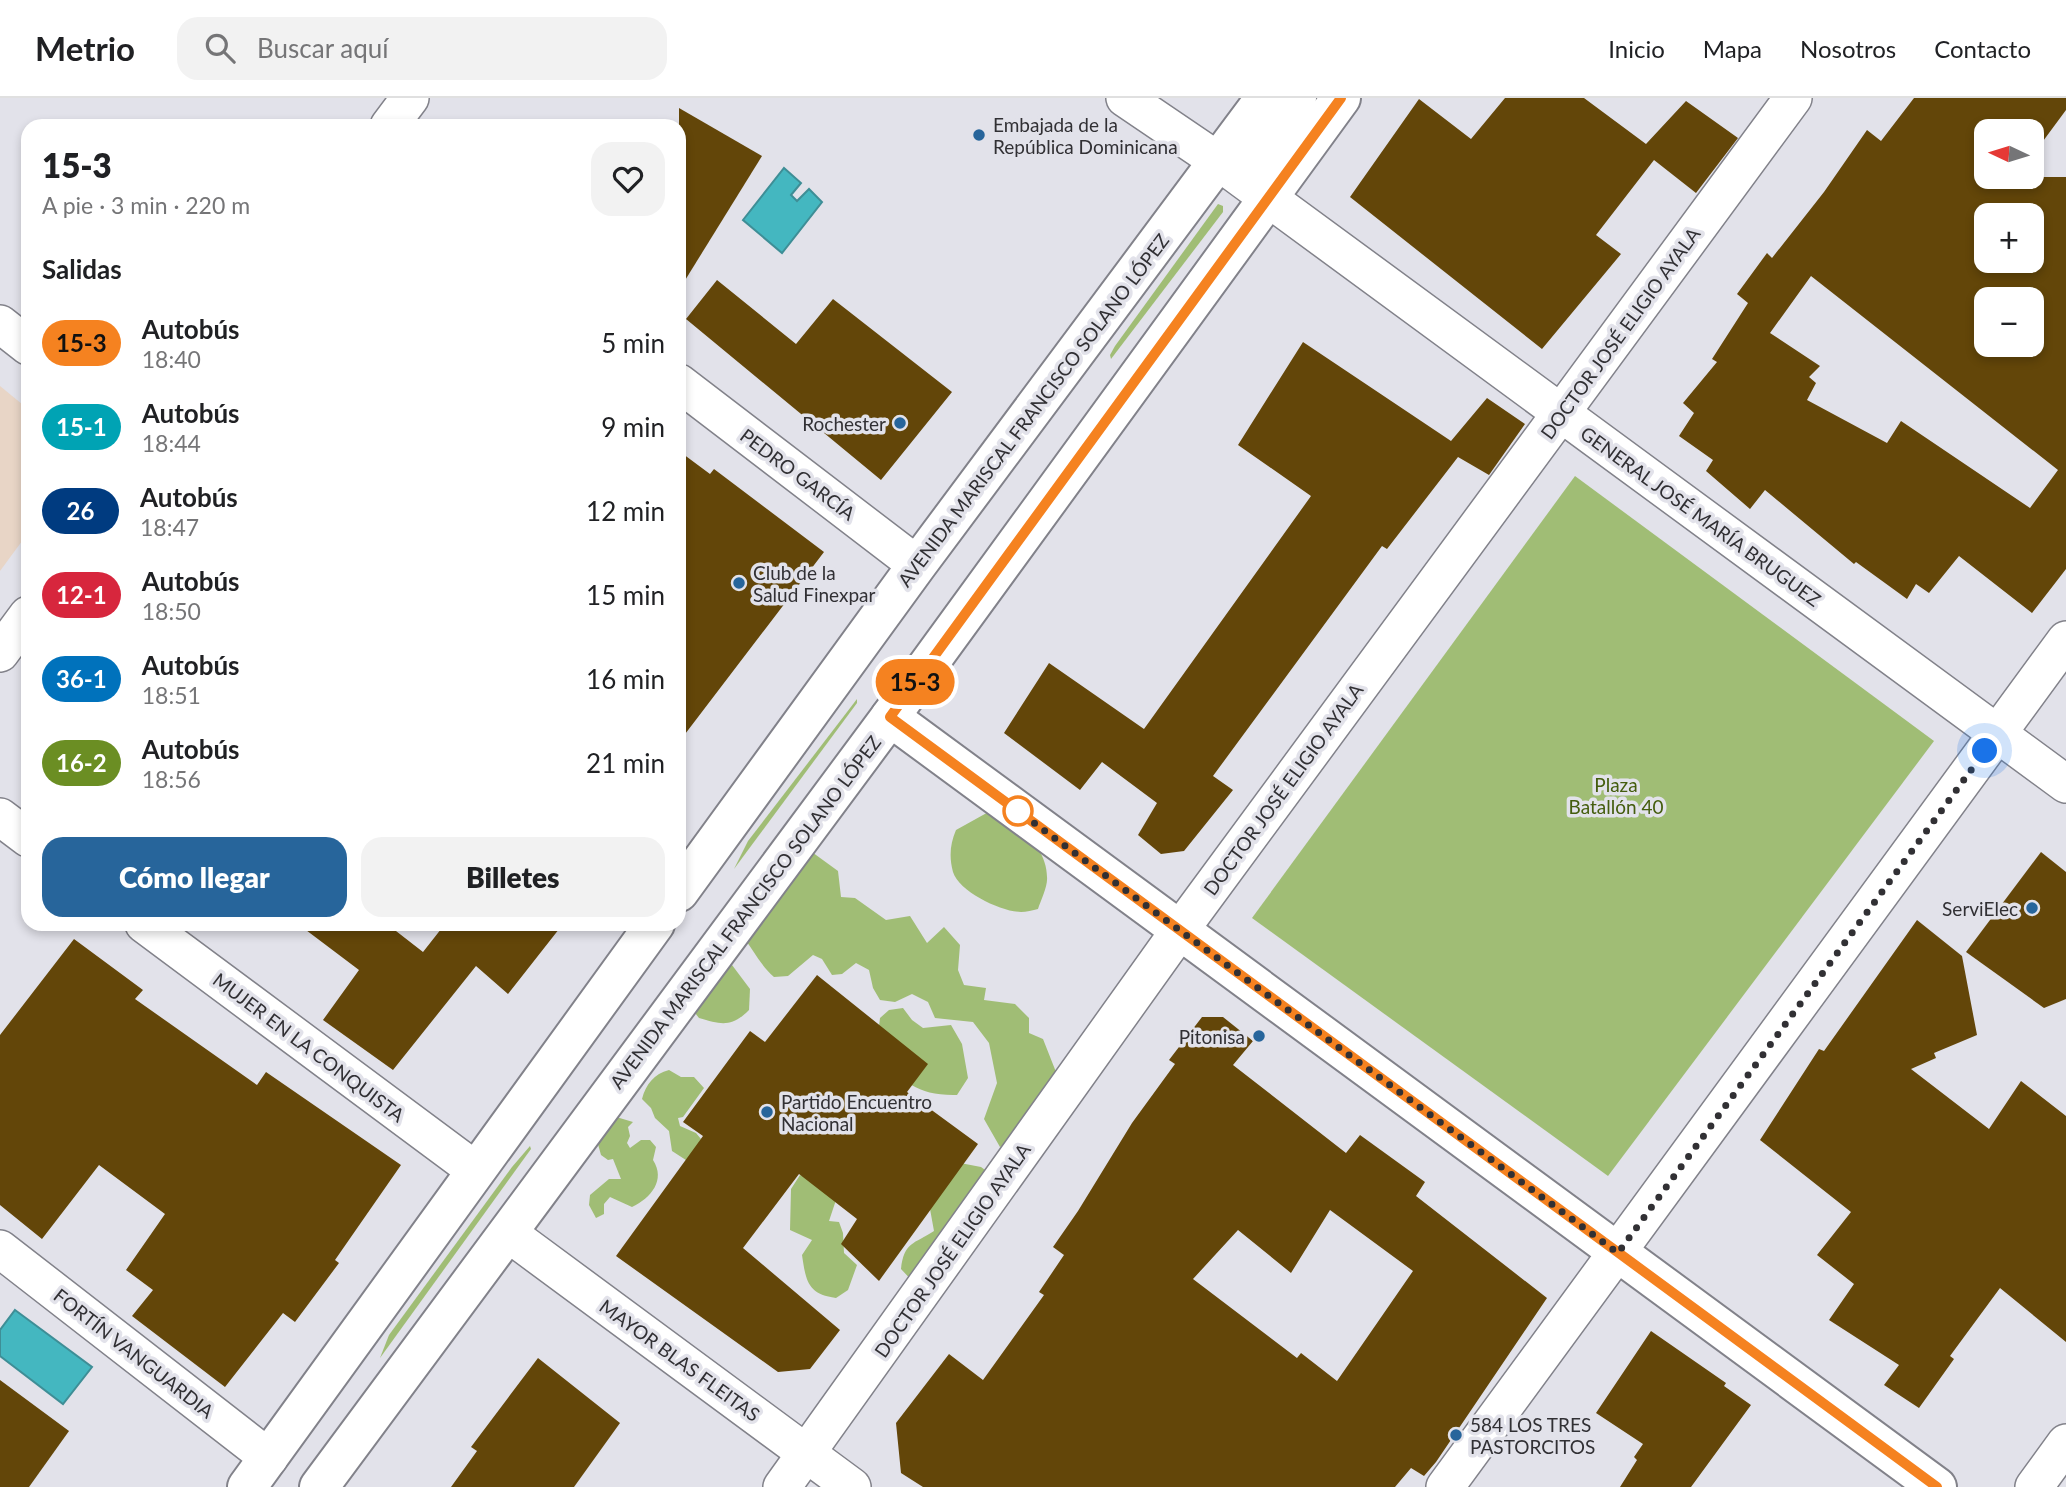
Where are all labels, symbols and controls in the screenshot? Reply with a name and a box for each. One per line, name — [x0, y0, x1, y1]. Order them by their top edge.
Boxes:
search box — [177, 17, 667, 80]
text: Metrio — [35, 28, 135, 68]
icon: search — [201, 29, 239, 67]
text: Buscar aquí — [257, 32, 388, 64]
text: Inicio — [1608, 34, 1665, 63]
text: Mapa — [1703, 34, 1762, 63]
text: Nosotros — [1800, 34, 1896, 63]
text: Contacto — [1934, 34, 2031, 63]
place label: Embajada de la República Dominicana — [993, 113, 1178, 158]
north arrow — [1974, 119, 2044, 189]
map controls — [1974, 119, 2044, 357]
marker: Embajada de la República Dominicana — [971, 127, 987, 143]
button: heart — [591, 142, 665, 216]
text: 15-3 — [42, 145, 112, 185]
text: A pie · 3 min · 220 m — [42, 191, 250, 219]
button: + — [1974, 203, 2044, 273]
street label: DOCTOR JOSÉ ELIGIO AYALA — [1535, 223, 1705, 443]
street label: AVENIDA MARISCAL FRANCISCO SOLANO LÓPEZ — [893, 229, 1173, 591]
text: Salidas — [42, 253, 122, 285]
button: − — [1974, 287, 2044, 357]
text: Autobús — [142, 313, 240, 345]
text: 5 min — [601, 327, 665, 359]
text: 15-3 — [56, 328, 107, 357]
text: 18:40 — [142, 345, 201, 373]
text: Autobús — [142, 397, 240, 429]
text: 9 min — [601, 411, 665, 443]
text: 15-1 — [56, 412, 107, 441]
place label: Rochester — [802, 412, 886, 435]
marker: Rochester — [892, 415, 908, 431]
street label: GENERAL JOSÉ MARÍA BRUGUEZ — [1576, 421, 1826, 611]
street label: PEDRO GARCÍA — [736, 423, 860, 525]
text: 18:44 — [142, 429, 201, 457]
text: Autobús — [140, 481, 238, 513]
text: 12 min — [586, 495, 665, 527]
text: 26 — [67, 496, 94, 525]
text: 18:47 — [140, 513, 199, 541]
place label: Club de la Salud Finexpar — [753, 561, 876, 606]
text: Autobús — [142, 565, 240, 597]
marker: Club de la Salud Finexpar — [731, 575, 747, 591]
text: 15 min — [586, 579, 665, 611]
text: 12-1 — [56, 580, 107, 609]
text: 18:50 — [142, 597, 201, 625]
text: Autobús — [142, 649, 240, 681]
line badge: 15-3 — [866, 659, 964, 705]
text: 16 min — [586, 663, 665, 695]
text: 36-1 — [56, 664, 107, 693]
text: 15-3 — [890, 667, 940, 696]
street label: DOCTOR JOSÉ ELIGIO AYALA — [1198, 679, 1368, 899]
text: 18:51 — [142, 681, 201, 709]
street label: AVENIDA MARISCAL FRANCISCO SOLANO LÓPEZ — [605, 731, 885, 1093]
text: Autobús — [142, 733, 240, 765]
your location — [1967, 733, 2002, 768]
text: 21 min — [586, 747, 665, 779]
text: 16-2 — [56, 748, 107, 777]
text: 18:56 — [142, 765, 201, 793]
park label: Plaza Batallón 40 — [1569, 773, 1663, 818]
unlabelled marker — [1003, 796, 1033, 826]
button: Cómo llegar — [42, 837, 347, 917]
button: Billetes — [361, 837, 665, 917]
place label: ServiElec — [1942, 897, 2018, 920]
marker: ServiElec — [2024, 900, 2040, 916]
street label: MUJER EN LA CONQUISTA — [209, 967, 409, 1127]
place label: Pitonisa — [1179, 1025, 1245, 1048]
marker: Pitonisa — [1251, 1028, 1267, 1044]
place label: Partido Encuentro Nacional — [781, 1090, 932, 1135]
marker: Partido Encuentro Nacional — [759, 1104, 775, 1120]
street label: DOCTOR JOSÉ ELIGIO AYALA — [869, 1138, 1035, 1361]
street label: FORTÍN VANGUARDIA — [49, 1283, 219, 1423]
street label: MAYOR BLAS FLEITAS — [595, 1294, 765, 1426]
place label: 584 LOS TRES PASTORCITOS — [1470, 1413, 1595, 1458]
marker: 584 LOS TRES PASTORCITOS — [1448, 1427, 1464, 1443]

